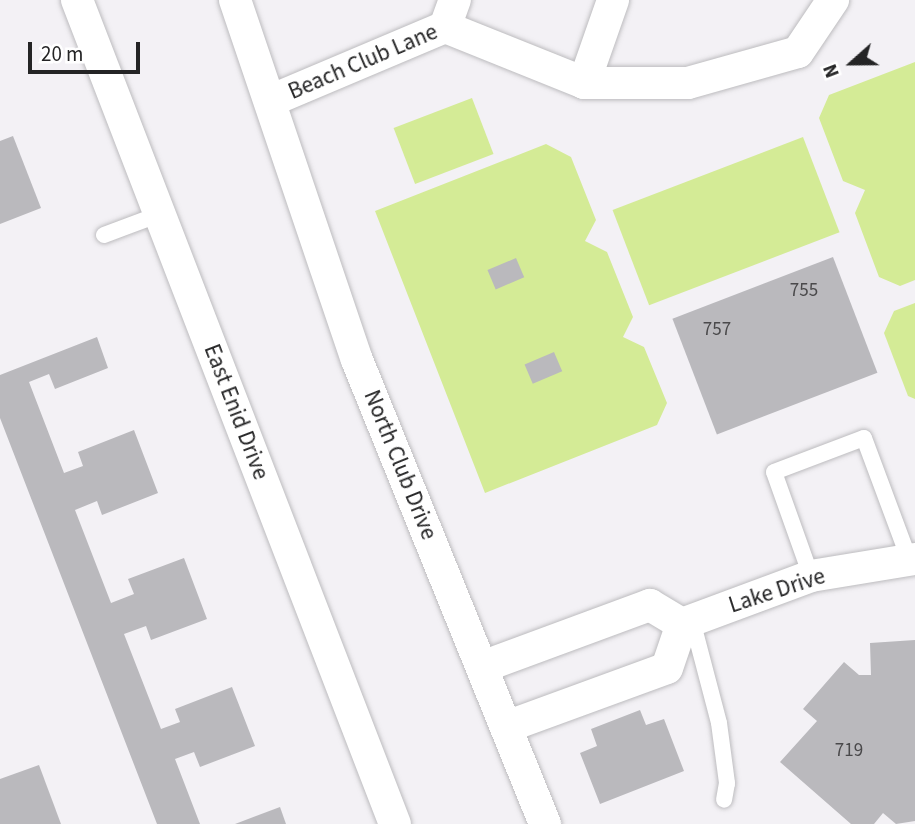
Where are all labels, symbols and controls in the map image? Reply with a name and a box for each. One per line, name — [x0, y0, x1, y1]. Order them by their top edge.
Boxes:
street label: Beach Club Lane — [284, 18, 442, 106]
scale bar — [32, 28, 144, 72]
north arrow — [817, 28, 887, 98]
text: 20 m — [41, 39, 83, 69]
text: N — [817, 60, 847, 81]
house number: 755 — [790, 280, 818, 302]
house number: 757 — [703, 319, 731, 341]
street label: East Enid Drive — [198, 340, 274, 484]
street label: North Club Drive — [357, 386, 443, 544]
street label: Lake Drive — [725, 562, 829, 620]
house number: 719 — [835, 740, 863, 762]

